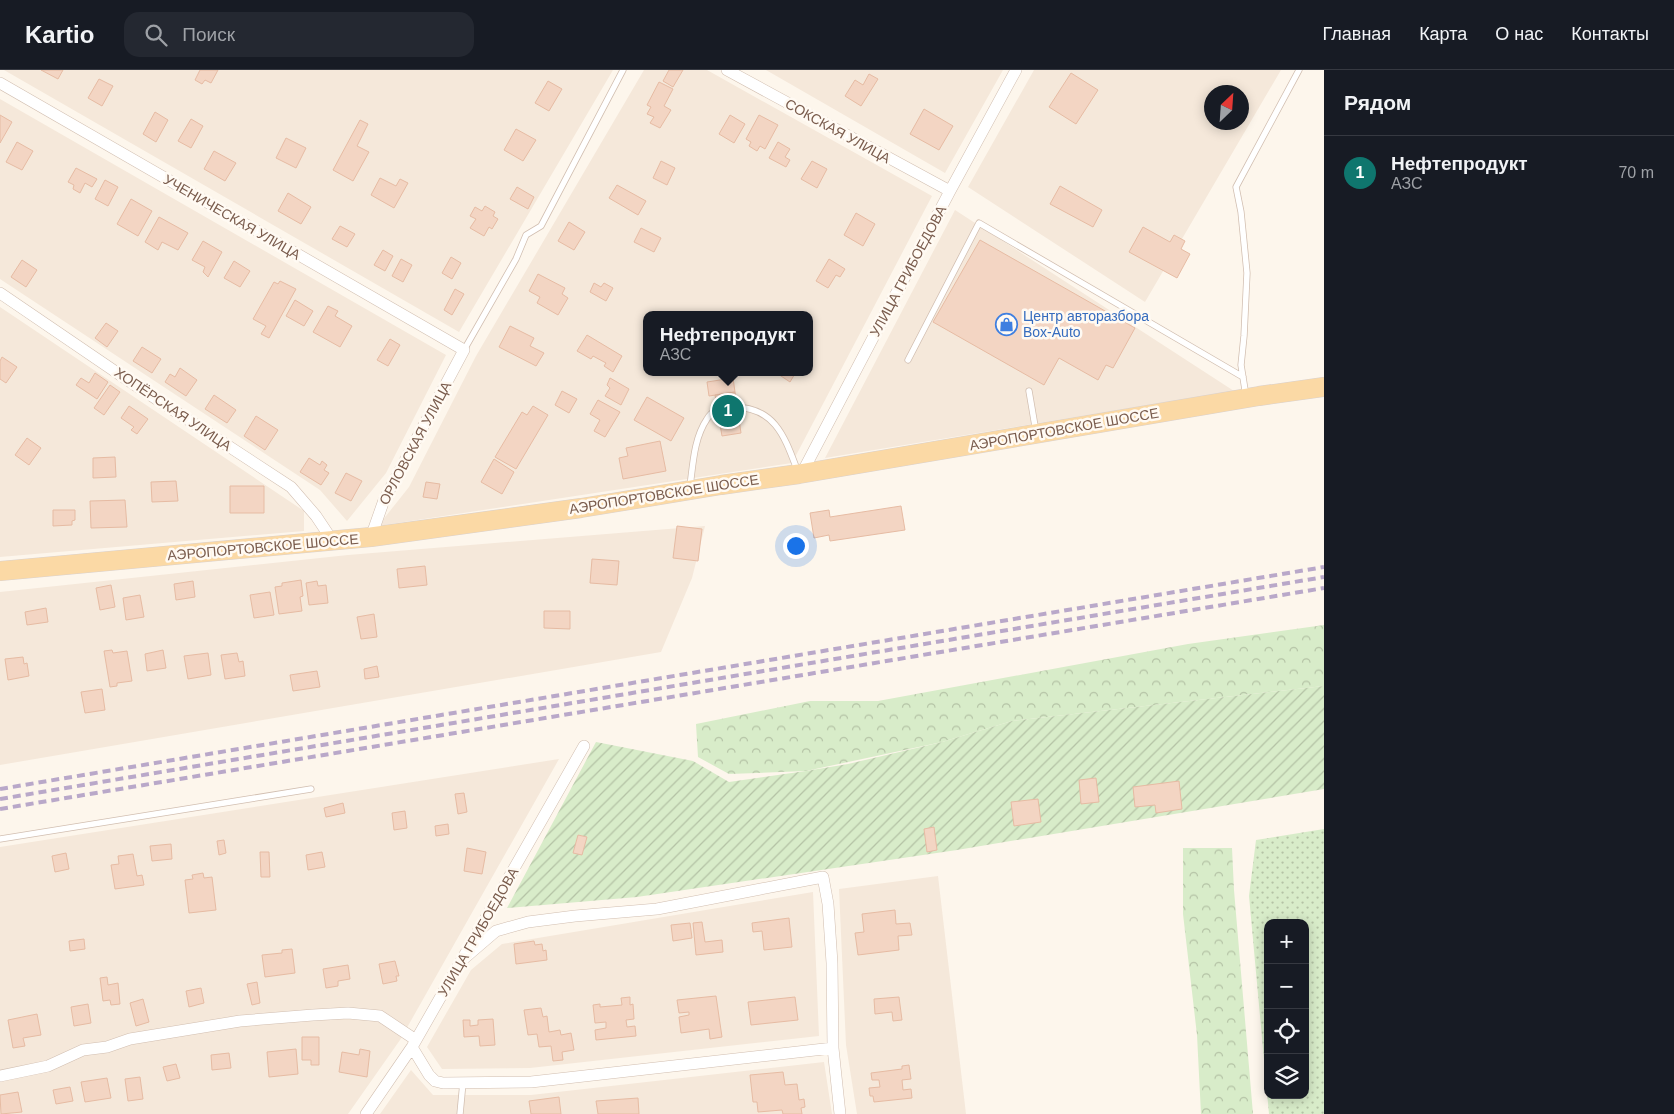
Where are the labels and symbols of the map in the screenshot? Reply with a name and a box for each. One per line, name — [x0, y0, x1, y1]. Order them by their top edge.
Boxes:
north arrow — [1204, 85, 1249, 130]
street label: СОКСКАЯ УЛИЦА — [783, 95, 894, 167]
street label: УЧЕНИЧЕСКАЯ УЛИЦА — [161, 171, 304, 263]
street label: УЛИЦА ГРИБОЕДОВА — [867, 202, 950, 339]
place label: Центр авторазбора Box-Auto — [1023, 308, 1149, 340]
shop icon: Центр авторазбора Box-Auto — [995, 312, 1019, 336]
street label: ХОПЁРСКАЯ УЛИЦА — [112, 364, 235, 454]
street label: ОРЛОВСКАЯ УЛИЦА — [376, 378, 455, 507]
pin: 1 — [712, 392, 744, 430]
street label: АЭРОПОРТОВСКОЕ ШОССЕ — [968, 404, 1160, 454]
street label: АЭРОПОРТОВСКОЕ ШОССЕ — [568, 471, 760, 517]
street label: АЭРОПОРТОВСКОЕ ШОССЕ — [167, 531, 359, 563]
your location — [783, 533, 809, 559]
street label: УЛИЦА ГРИБОЕДОВА — [435, 864, 522, 999]

